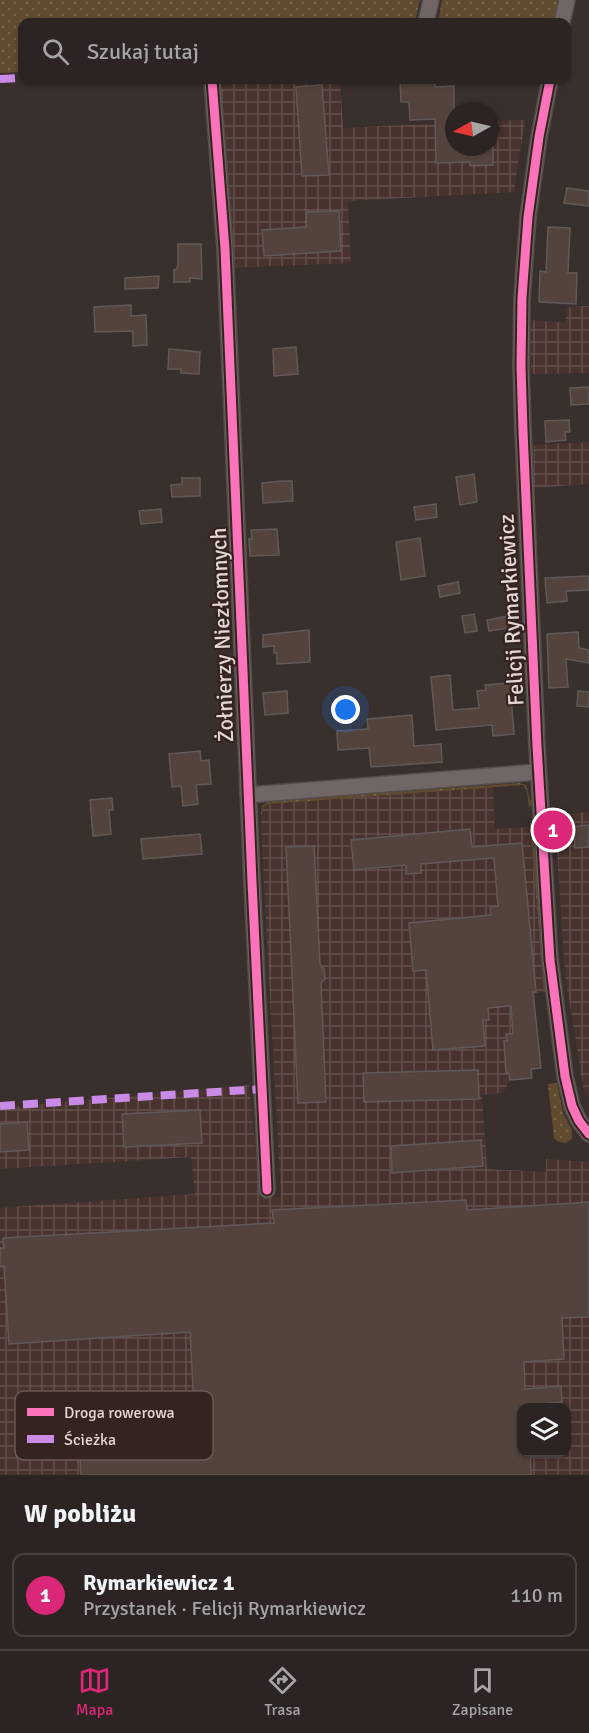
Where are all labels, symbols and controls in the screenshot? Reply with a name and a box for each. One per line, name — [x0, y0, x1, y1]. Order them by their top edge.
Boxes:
search box — [18, 18, 571, 84]
icon: search — [39, 35, 72, 68]
text: Szukaj tutaj — [87, 38, 199, 65]
north arrow — [445, 102, 499, 156]
street label: Felicji Rymarkiewicz — [492, 513, 530, 707]
street label: Żołnierzy Niezłomnych — [205, 527, 239, 743]
your location — [331, 695, 360, 724]
pin: 1 — [534, 808, 572, 852]
legend — [15, 1391, 213, 1460]
text: Droga rowerowa — [64, 1403, 175, 1423]
map controls — [517, 1403, 571, 1457]
button: layers — [517, 1403, 571, 1457]
text: Ścieżka — [64, 1430, 116, 1450]
text: W pobliżu — [24, 1498, 136, 1530]
text: Rymarkiewicz 1 — [83, 1569, 235, 1596]
text: 1 — [40, 1583, 51, 1608]
text: 110 m — [510, 1583, 563, 1608]
text: Przystanek · Felicji Rymarkiewicz — [83, 1596, 366, 1621]
tab: Mapa — [76, 1664, 113, 1720]
tab: Trasa — [265, 1664, 301, 1720]
tab: Zapisane — [452, 1664, 513, 1720]

